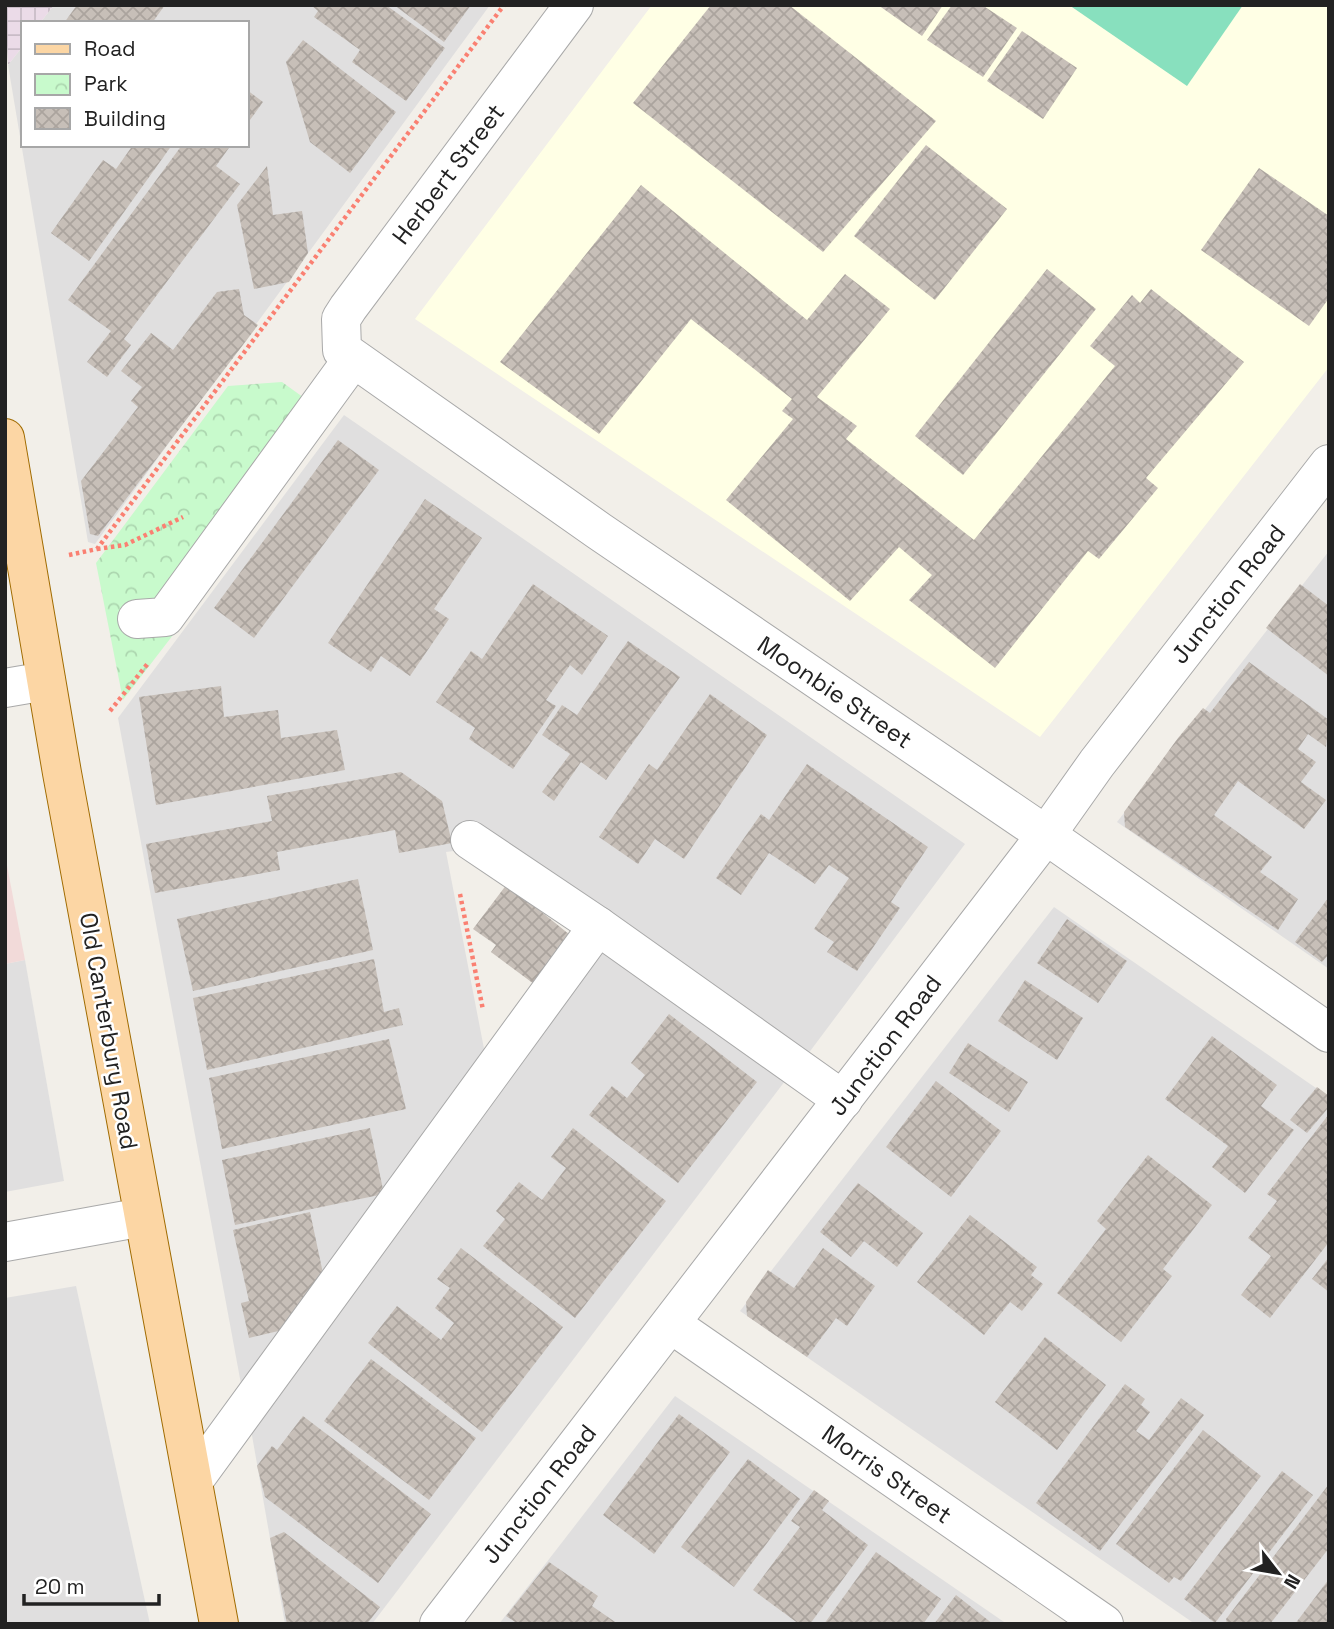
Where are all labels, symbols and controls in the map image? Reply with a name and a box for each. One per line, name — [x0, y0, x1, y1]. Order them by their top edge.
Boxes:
legend — [21, 21, 248, 147]
text: Road — [84, 35, 136, 62]
text: Park — [84, 70, 128, 97]
street label: Herbert Street — [385, 97, 511, 251]
text: Building — [84, 105, 166, 132]
street label: Junction Road — [1164, 518, 1292, 670]
street label: Moonbie Street — [752, 629, 918, 755]
street label: Old Canterbury Road — [73, 910, 145, 1152]
street label: Junction Road — [822, 968, 948, 1122]
street label: Junction Road — [475, 1418, 603, 1570]
street label: Morris Street — [816, 1418, 958, 1530]
north arrow — [1243, 1538, 1313, 1608]
scale bar — [24, 1562, 159, 1606]
text: N — [1278, 1570, 1306, 1593]
text: 20 m — [35, 1573, 85, 1600]

